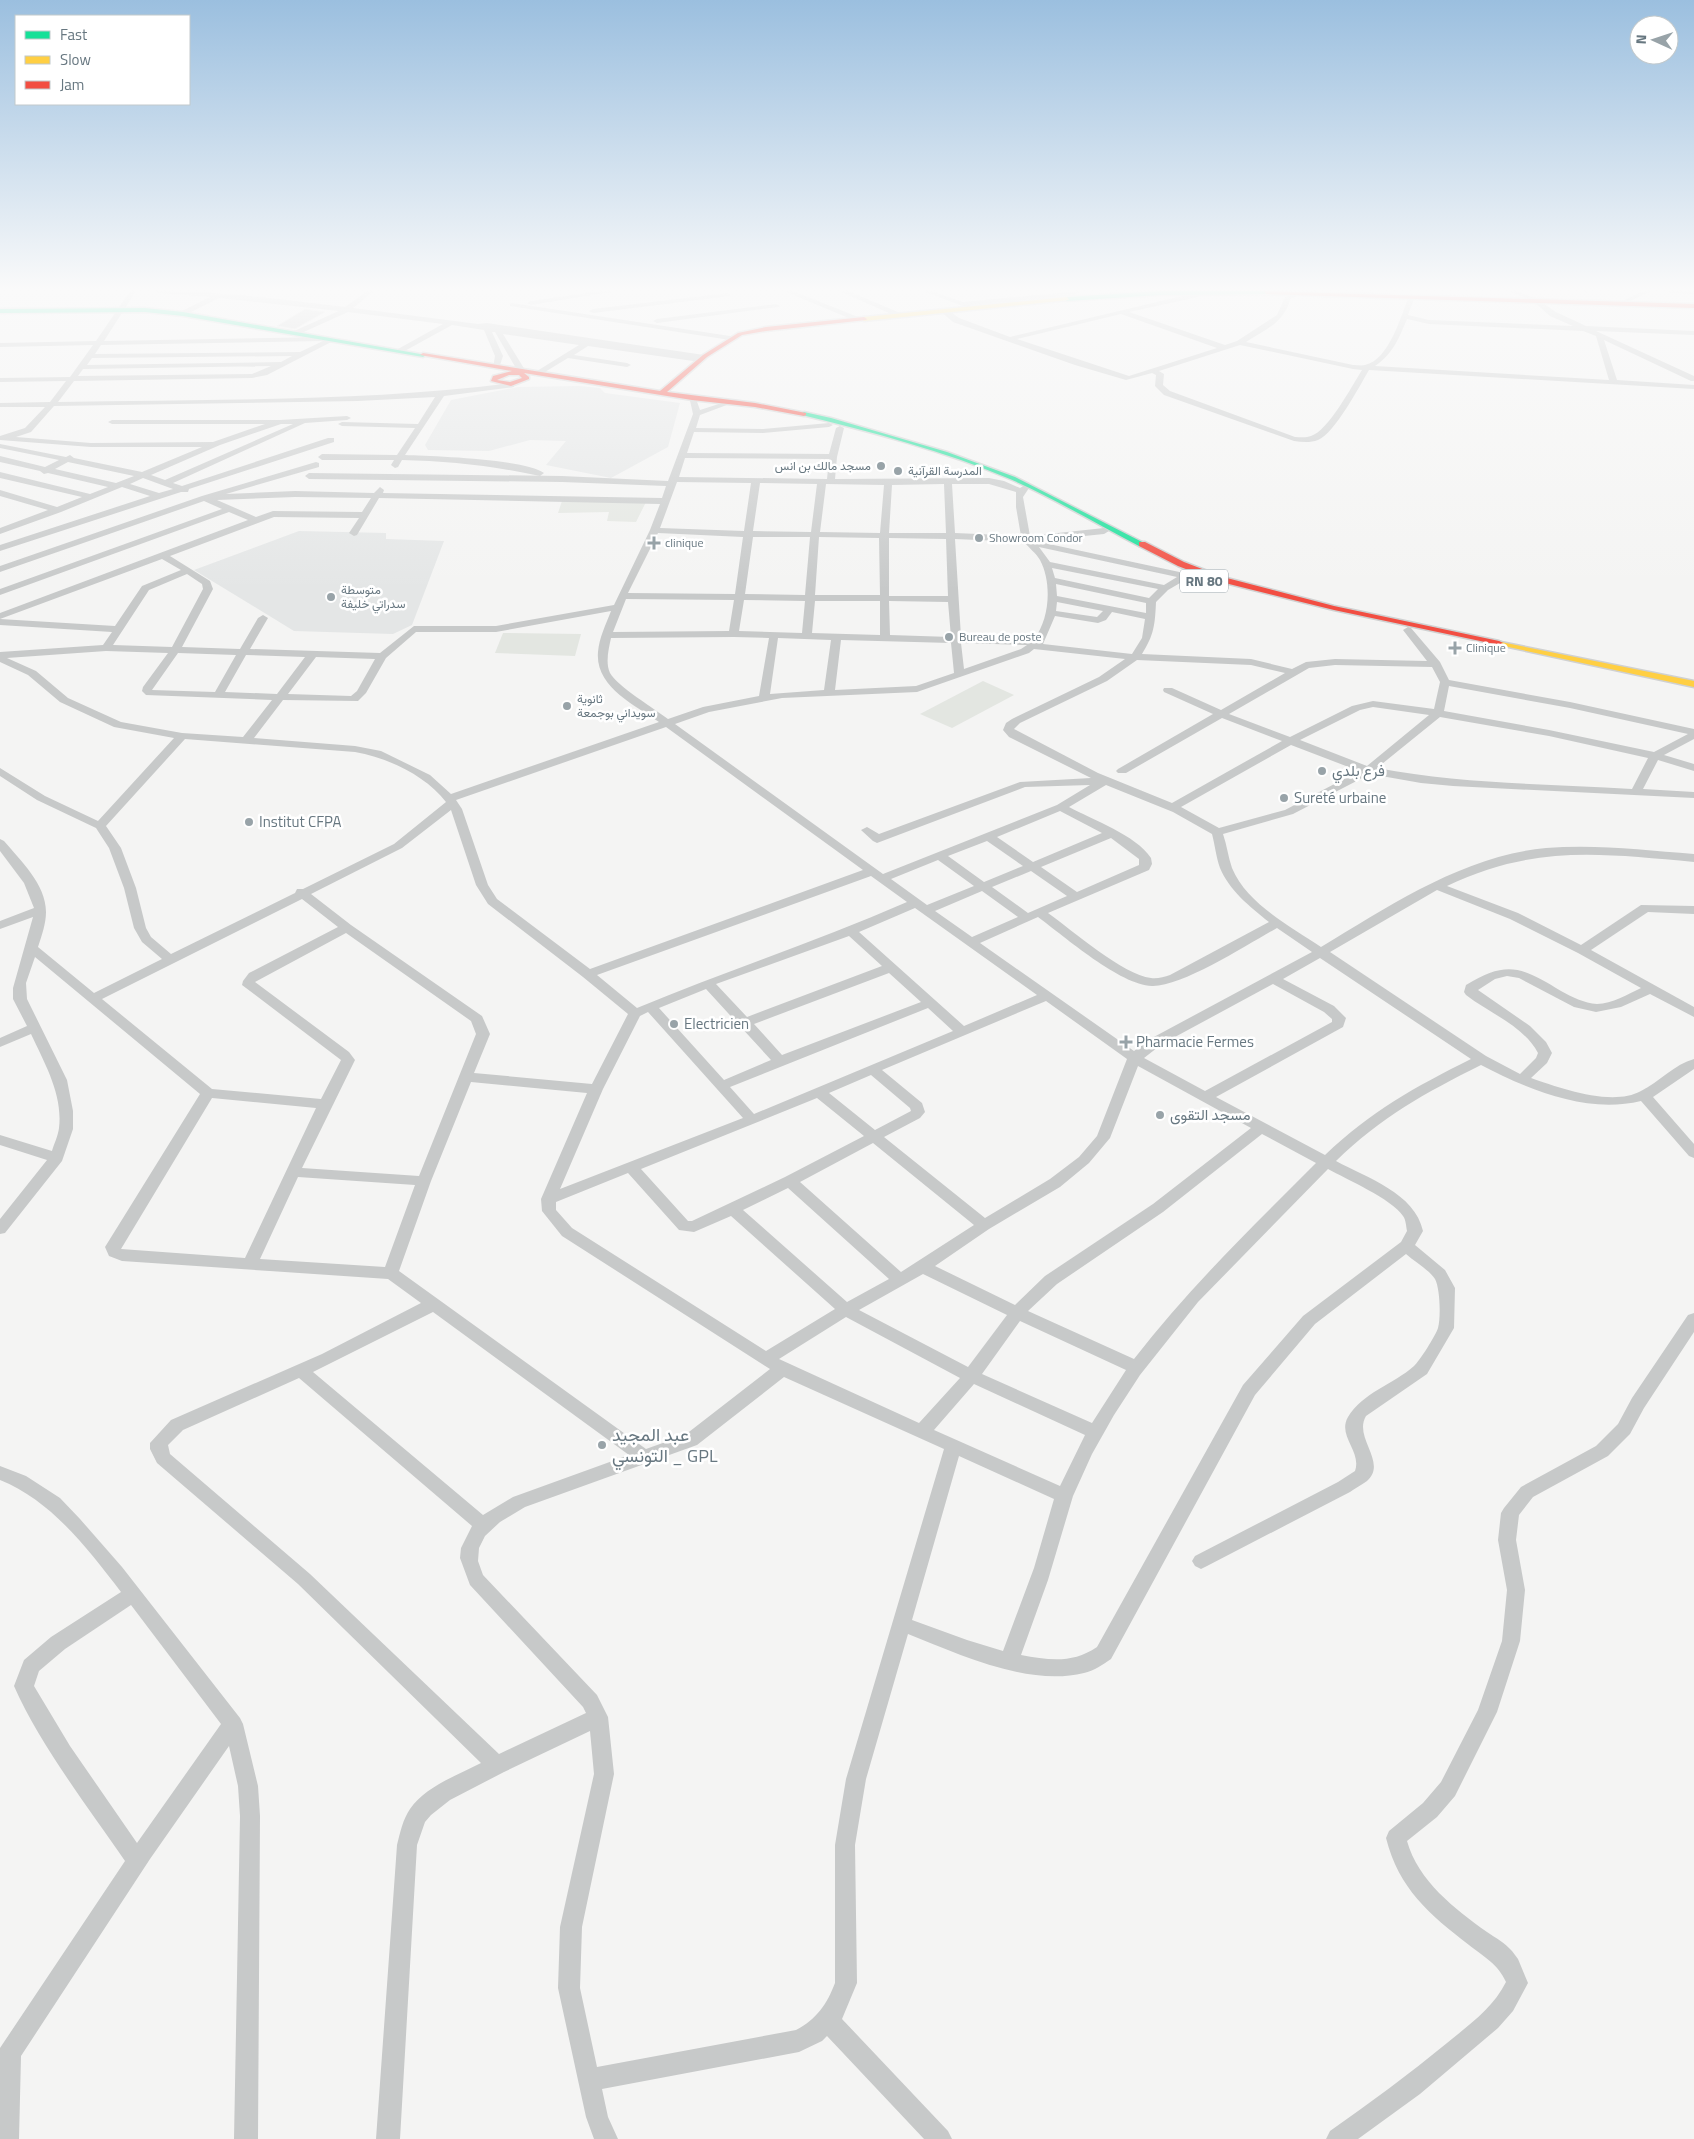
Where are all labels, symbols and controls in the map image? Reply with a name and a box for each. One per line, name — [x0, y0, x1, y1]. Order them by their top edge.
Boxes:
legend — [15, 15, 190, 105]
north arrow — [1629, 15, 1679, 65]
text: Fast — [60, 23, 88, 46]
text: N — [1630, 34, 1651, 45]
text: Slow — [60, 48, 91, 71]
text: Jam — [60, 73, 84, 96]
place label: مسجد مالك بن انس — [775, 456, 871, 475]
marker: مسجد مالك بن انس — [875, 460, 887, 472]
place label: المدرسة القرآنية — [908, 461, 982, 480]
marker: المدرسة القرآنية — [892, 465, 904, 477]
place label: Showroom Condor — [989, 528, 1083, 547]
marker: Showroom Condor — [973, 532, 985, 544]
place label: clinique — [665, 533, 703, 552]
marker: clinique — [647, 536, 661, 550]
road number: RN 80 — [1180, 570, 1228, 592]
place label: متوسطة سدراتي خليفة — [341, 580, 405, 614]
marker: متوسطة سدراتي خليفة — [325, 591, 337, 603]
place label: Bureau de poste — [959, 627, 1041, 646]
marker: Bureau de poste — [943, 631, 955, 643]
place label: Clinique — [1466, 638, 1506, 657]
marker: Clinique — [1448, 641, 1462, 655]
place label: ثانوية سويداني بوجمعة — [577, 689, 655, 723]
marker: ثانوية سويداني بوجمعة — [561, 700, 573, 712]
place label: فرع بلدي — [1332, 759, 1385, 784]
marker: فرع بلدي — [1316, 765, 1328, 777]
place label: Sureté urbaine — [1294, 786, 1386, 809]
marker: Sureté urbaine — [1278, 792, 1290, 804]
place label: Institut CFPA — [259, 810, 342, 833]
marker: Institut CFPA — [243, 816, 255, 828]
place label: Electricien — [684, 1012, 749, 1035]
marker: Electricien — [668, 1018, 680, 1030]
place label: Pharmacie Fermes — [1136, 1030, 1254, 1053]
marker: Pharmacie Fermes — [1120, 1036, 1132, 1048]
place label: مسجد التقوى — [1170, 1103, 1250, 1126]
marker: مسجد التقوى — [1154, 1109, 1166, 1121]
place label: عبد المجيد التونسي _ GPL — [612, 1421, 718, 1471]
marker: عبد المجيد التونسي _ GPL — [596, 1439, 608, 1451]

